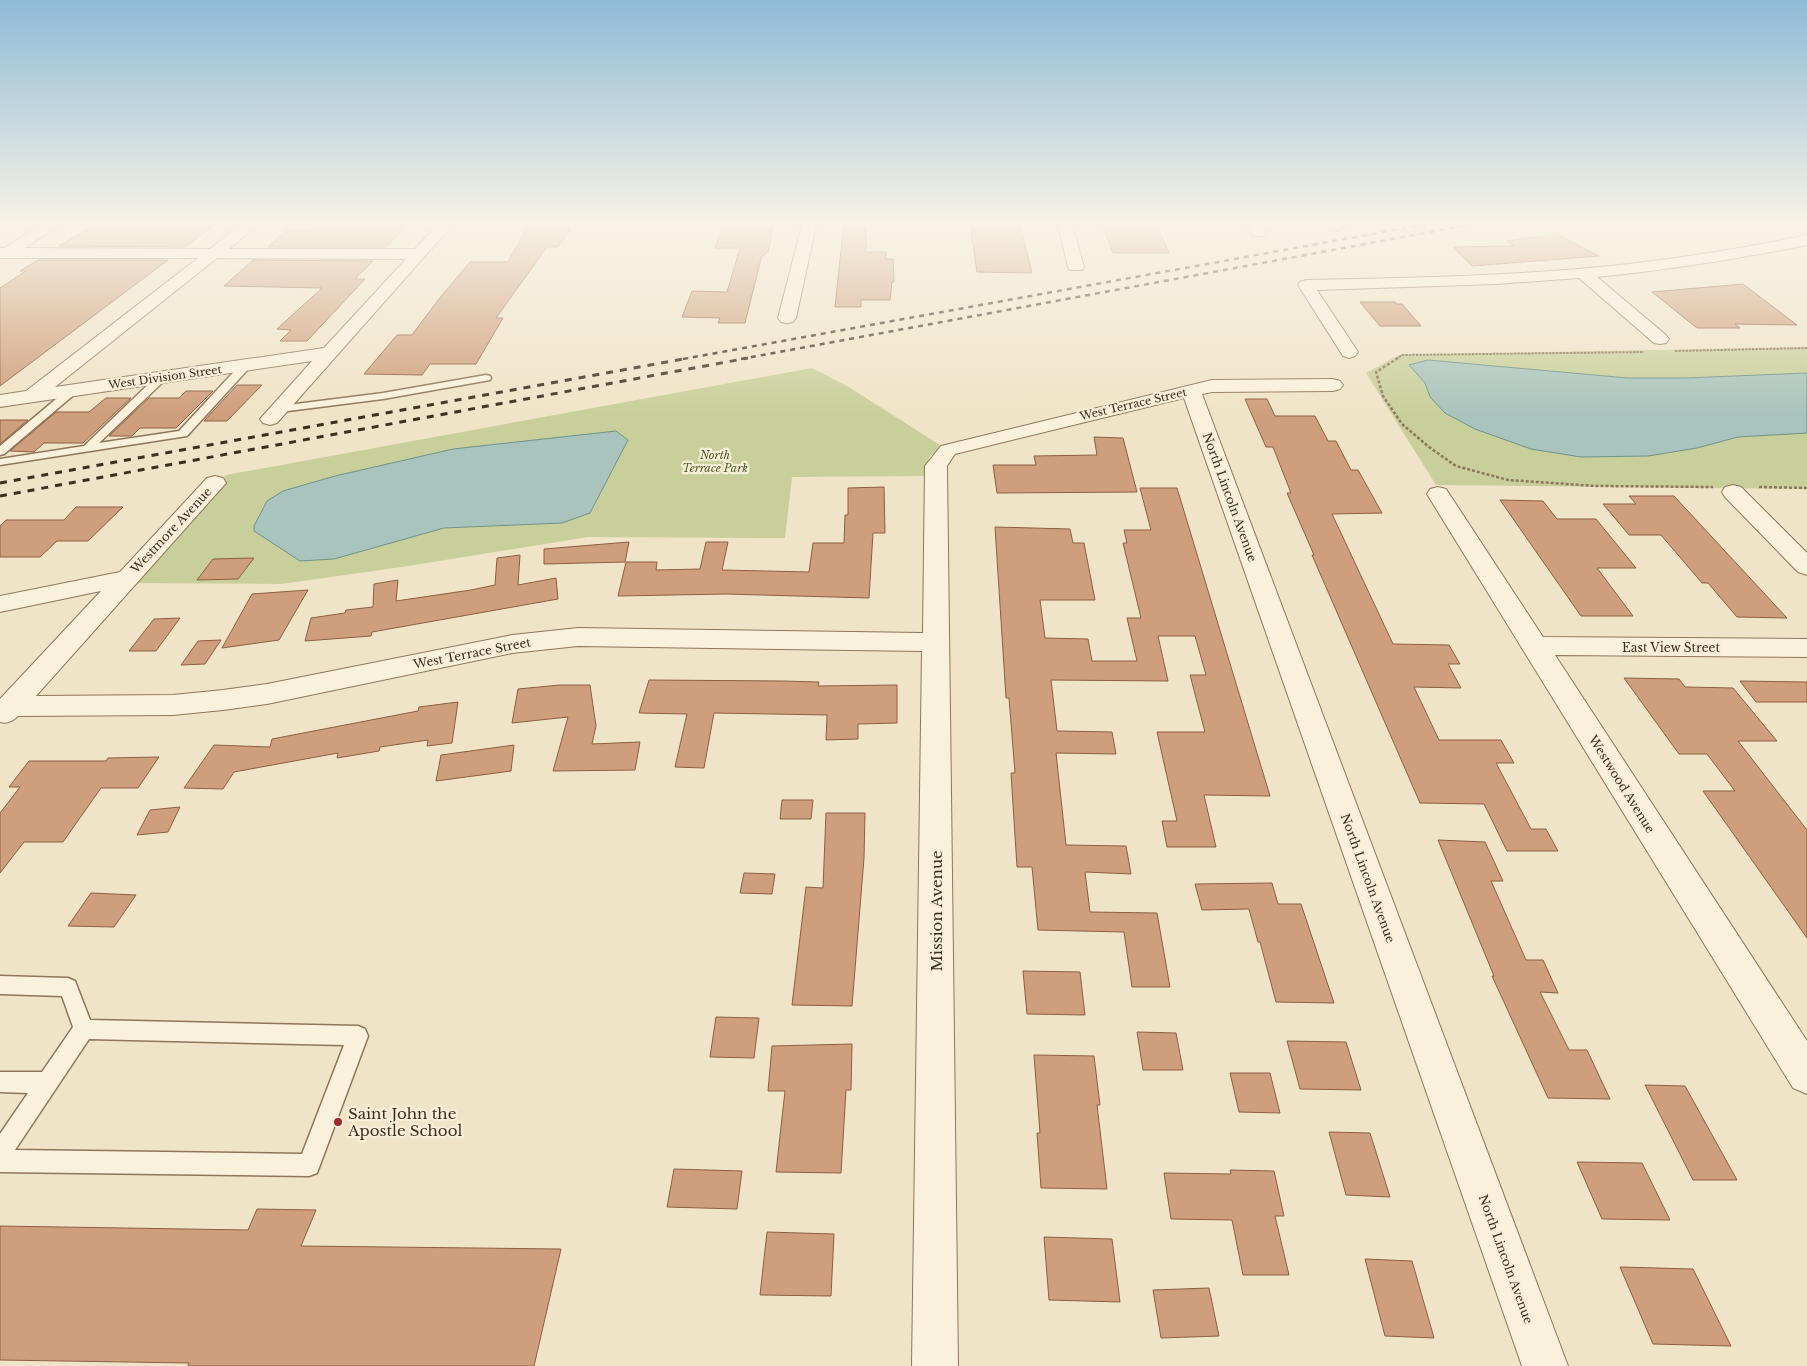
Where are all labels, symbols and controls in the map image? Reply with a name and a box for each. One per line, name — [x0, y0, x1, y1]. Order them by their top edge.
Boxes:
street label: West Division Street — [106, 362, 223, 392]
street label: West Terrace Street — [1077, 385, 1189, 423]
street label: North Lincoln Avenue — [1200, 430, 1260, 564]
park label: North Terrace Park — [682, 448, 748, 475]
street label: Westmore Avenue — [127, 484, 215, 577]
street label: West Terrace Street — [411, 634, 532, 672]
street label: East View Street — [1622, 640, 1720, 655]
street label: Westwood Avenue — [1585, 731, 1658, 836]
street label: North Lincoln Avenue — [1338, 811, 1398, 945]
street label: Mission Avenue — [927, 850, 946, 972]
place label: Saint John the Apostle School — [347, 1104, 462, 1140]
marker: Saint John the Apostle School — [332, 1116, 344, 1128]
street label: North Lincoln Avenue — [1476, 1192, 1536, 1326]

